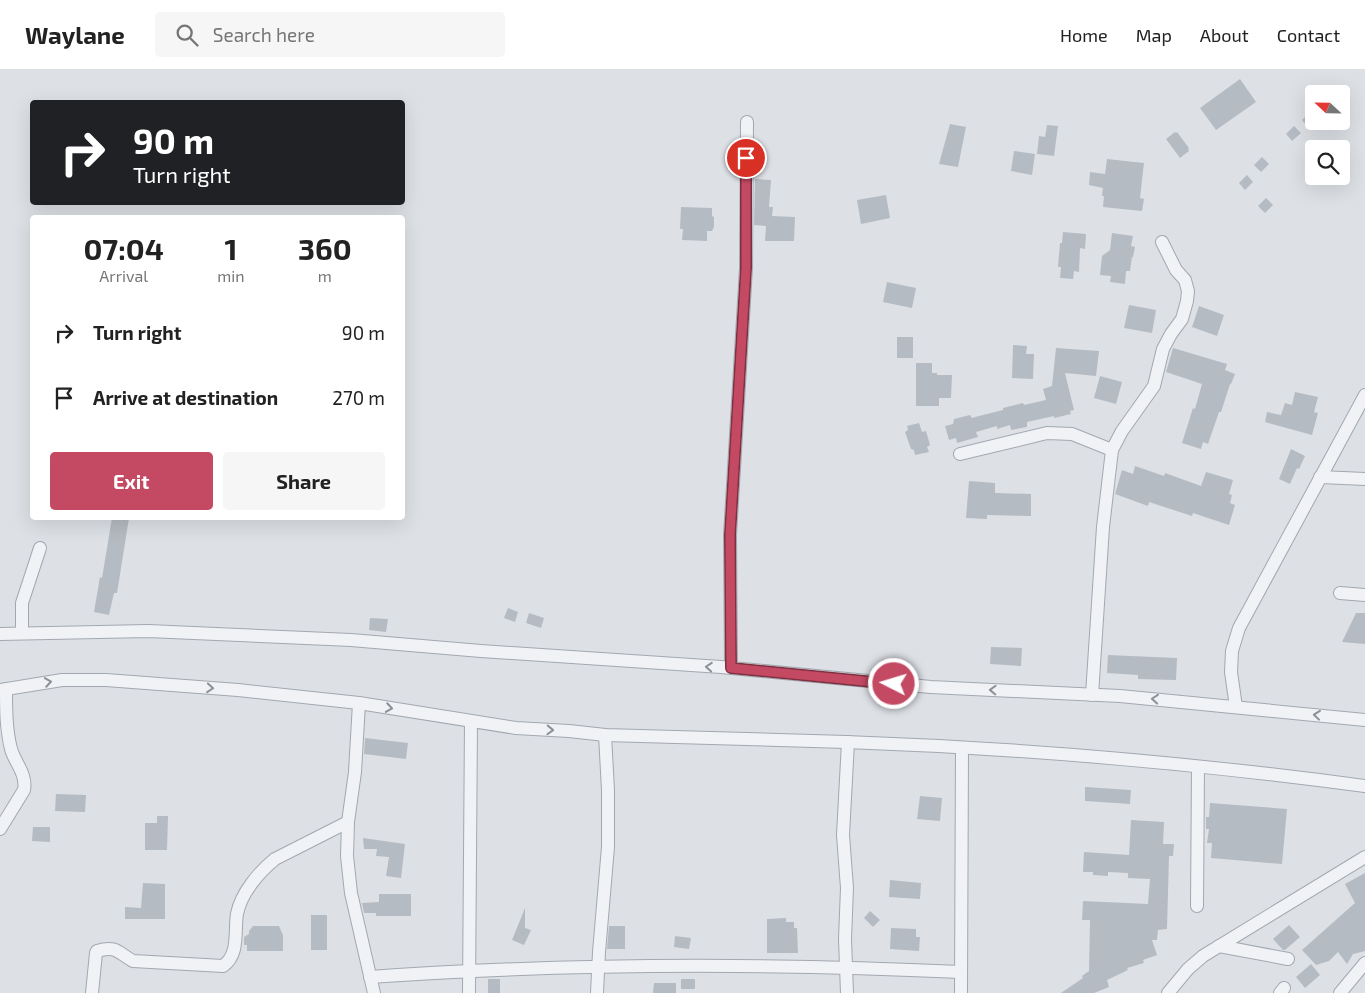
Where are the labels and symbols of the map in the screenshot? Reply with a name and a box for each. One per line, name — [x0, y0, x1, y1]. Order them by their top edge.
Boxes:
north arrow — [1305, 85, 1350, 130]
pin — [725, 137, 767, 179]
position arrow — [867, 657, 919, 709]
one-way arrow — [704, 661, 712, 672]
one-way arrow — [44, 677, 52, 687]
one-way arrow — [206, 682, 214, 693]
one-way arrow — [988, 685, 996, 695]
one-way arrow — [1151, 694, 1159, 705]
one-way arrow — [385, 702, 393, 713]
one-way arrow — [1312, 710, 1320, 721]
one-way arrow — [546, 724, 554, 735]

